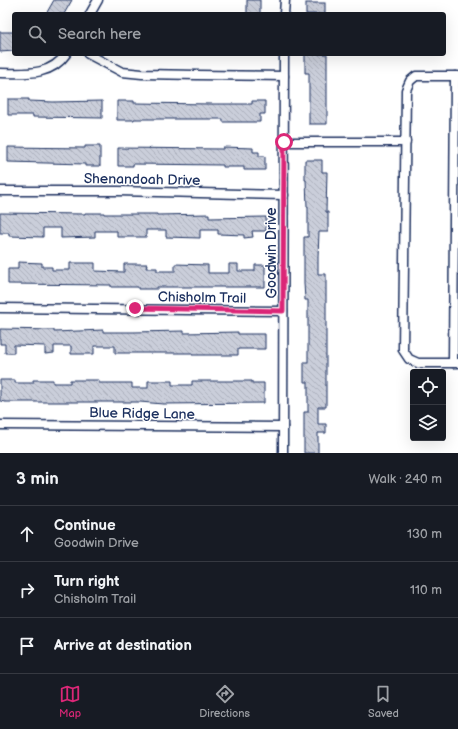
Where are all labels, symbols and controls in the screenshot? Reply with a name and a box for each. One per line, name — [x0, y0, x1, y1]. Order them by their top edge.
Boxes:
search box — [12, 12, 446, 56]
icon: search — [26, 23, 48, 45]
text: Search here — [58, 25, 141, 44]
route start — [275, 133, 293, 151]
street label: Shenandoah Drive — [84, 170, 200, 189]
street label: Goodwin Drive — [263, 207, 280, 299]
street label: Chisholm Trail — [158, 288, 246, 307]
route end — [126, 299, 144, 317]
map controls — [410, 369, 446, 441]
button: locate — [410, 369, 446, 405]
street label: Blue Ridge Lane — [89, 404, 195, 423]
button: layers — [410, 405, 446, 441]
text: 3 min — [16, 469, 59, 489]
text: Walk · 240 m — [368, 471, 442, 487]
text: Continue — [54, 516, 116, 535]
icon: ahead — [16, 523, 38, 545]
text: 130 m — [407, 526, 442, 542]
text: Goodwin Drive — [54, 535, 139, 551]
text: Turn right — [54, 572, 119, 591]
icon: right — [16, 579, 38, 601]
text: 110 m — [410, 582, 442, 598]
text: Chisholm Trail — [54, 591, 136, 607]
icon: arrive — [16, 635, 38, 657]
text: Arrive at destination — [54, 636, 192, 655]
tab: Map — [59, 683, 81, 720]
tab: Directions — [199, 683, 250, 720]
tab: Saved — [368, 683, 399, 720]

